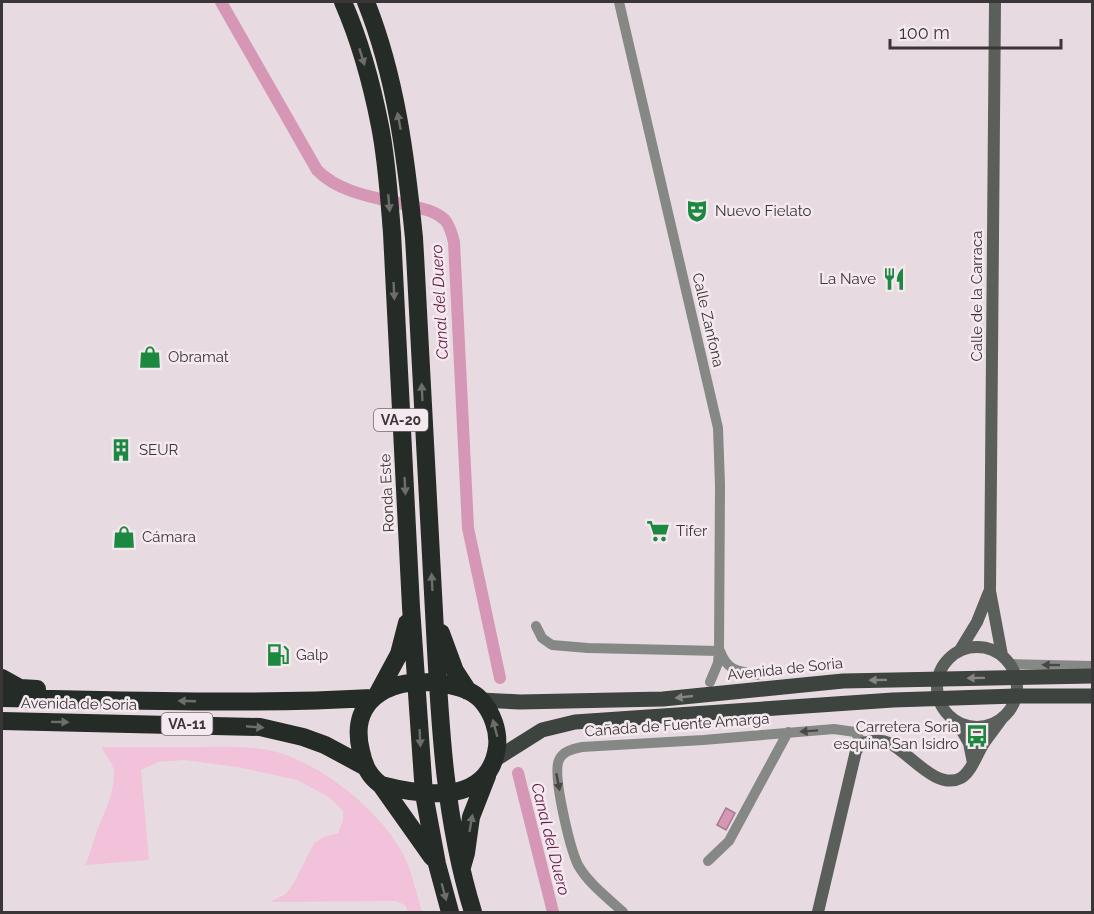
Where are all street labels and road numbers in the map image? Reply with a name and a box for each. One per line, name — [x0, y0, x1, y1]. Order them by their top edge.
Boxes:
street label: Calle de la Carraca — [968, 231, 986, 361]
street label: Calle Zanfona — [688, 271, 728, 369]
road number: VA-20 — [374, 409, 428, 431]
street label: Ronda Este — [376, 453, 398, 533]
street label: Avenida de Soria — [726, 654, 844, 684]
street label: Avenida de Soria — [21, 694, 137, 714]
street label: Cañada de Fuente Amarga — [584, 710, 770, 740]
road number: VA-11 — [162, 713, 213, 735]

